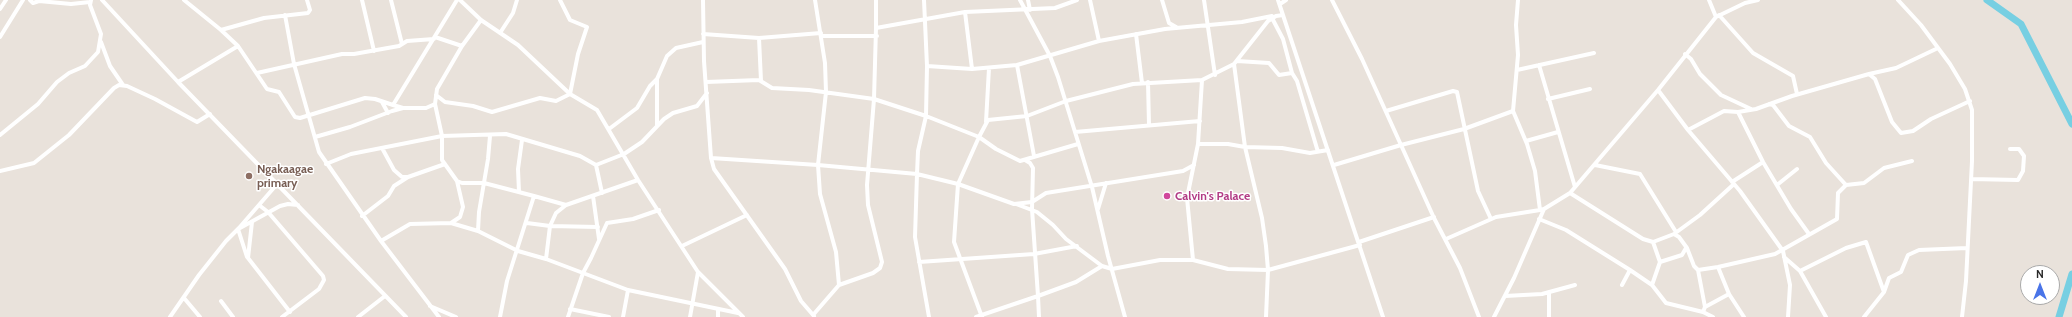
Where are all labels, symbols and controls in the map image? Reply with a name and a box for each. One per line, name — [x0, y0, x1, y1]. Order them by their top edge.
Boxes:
place label: Ngakaagae primary — [257, 162, 313, 190]
marker: Ngakaagae primary — [244, 171, 254, 181]
place label: Calvin's Palace — [1175, 189, 1250, 203]
marker: Calvin's Palace — [1162, 191, 1172, 201]
north arrow — [2020, 265, 2060, 305]
text: N — [2036, 267, 2044, 281]

